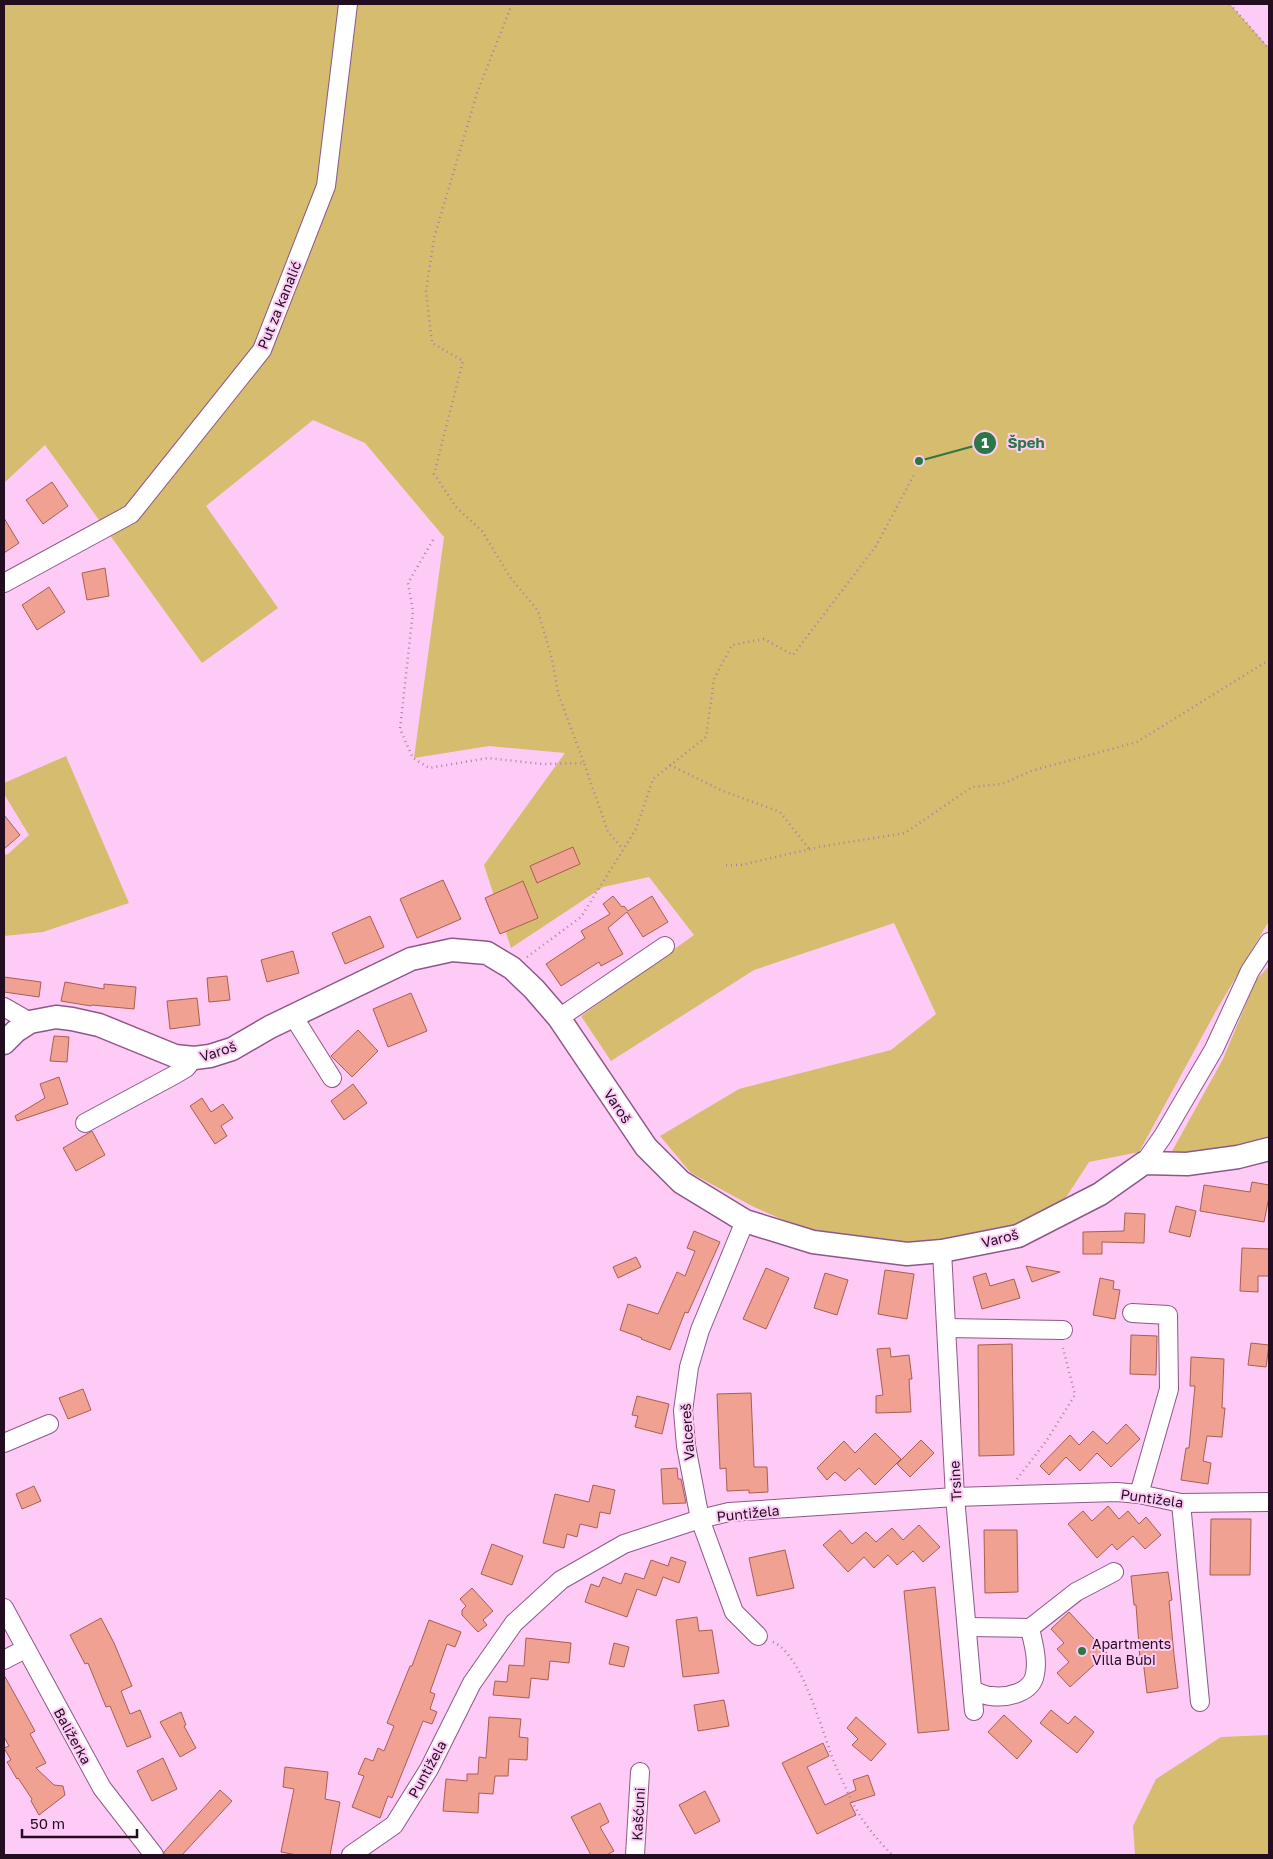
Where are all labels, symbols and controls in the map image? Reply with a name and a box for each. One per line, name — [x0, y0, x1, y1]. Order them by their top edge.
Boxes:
street label: Put za kanalić — [254, 258, 305, 351]
callout: Špeh — [972, 428, 1055, 458]
text: 1 — [981, 433, 989, 451]
text: Špeh — [1007, 433, 1045, 451]
street label: Varoš — [197, 1037, 239, 1065]
street label: Varoš — [600, 1086, 636, 1126]
street label: Varoš — [980, 1225, 1020, 1251]
street label: Valcereš — [677, 1403, 697, 1461]
street label: Trsine — [945, 1460, 965, 1502]
street label: Puntižela — [1120, 1485, 1184, 1511]
street label: Puntižela — [716, 1501, 780, 1525]
place label: Apartments Villa Bubi — [1092, 1635, 1171, 1668]
marker: Apartments Villa Bubi — [1076, 1645, 1088, 1657]
street label: Baližerka — [51, 1705, 95, 1767]
street label: Puntižela — [404, 1737, 450, 1801]
street label: Kašćuni — [628, 1787, 648, 1841]
scale bar — [22, 1806, 138, 1838]
text: 50 m — [30, 1814, 65, 1832]

